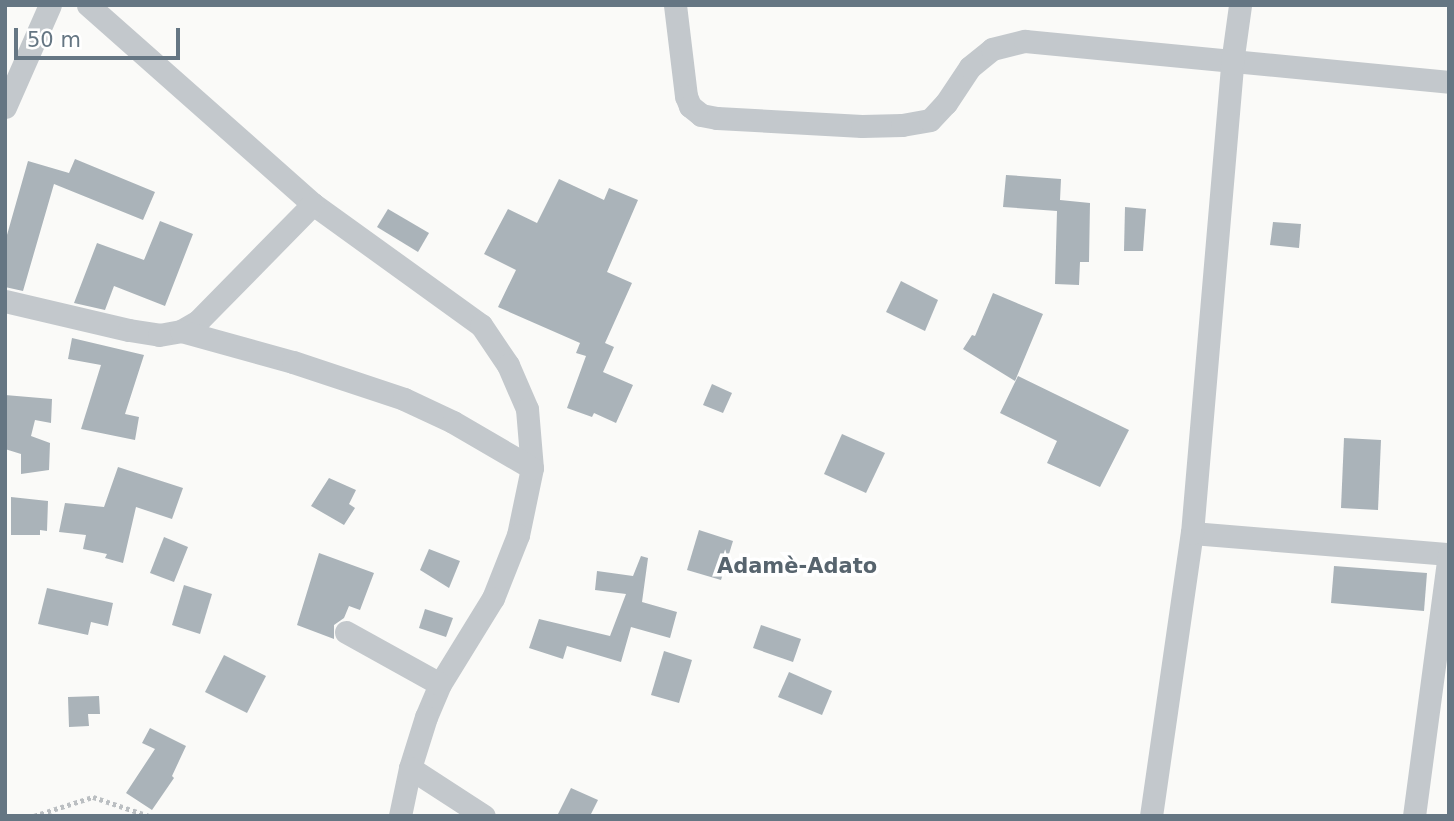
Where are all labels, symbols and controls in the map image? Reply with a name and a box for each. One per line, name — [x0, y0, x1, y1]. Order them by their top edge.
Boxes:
scale bar — [18, 14, 184, 58]
text: 50 m — [27, 28, 81, 52]
district label: Adamè-Adato — [717, 553, 877, 579]

